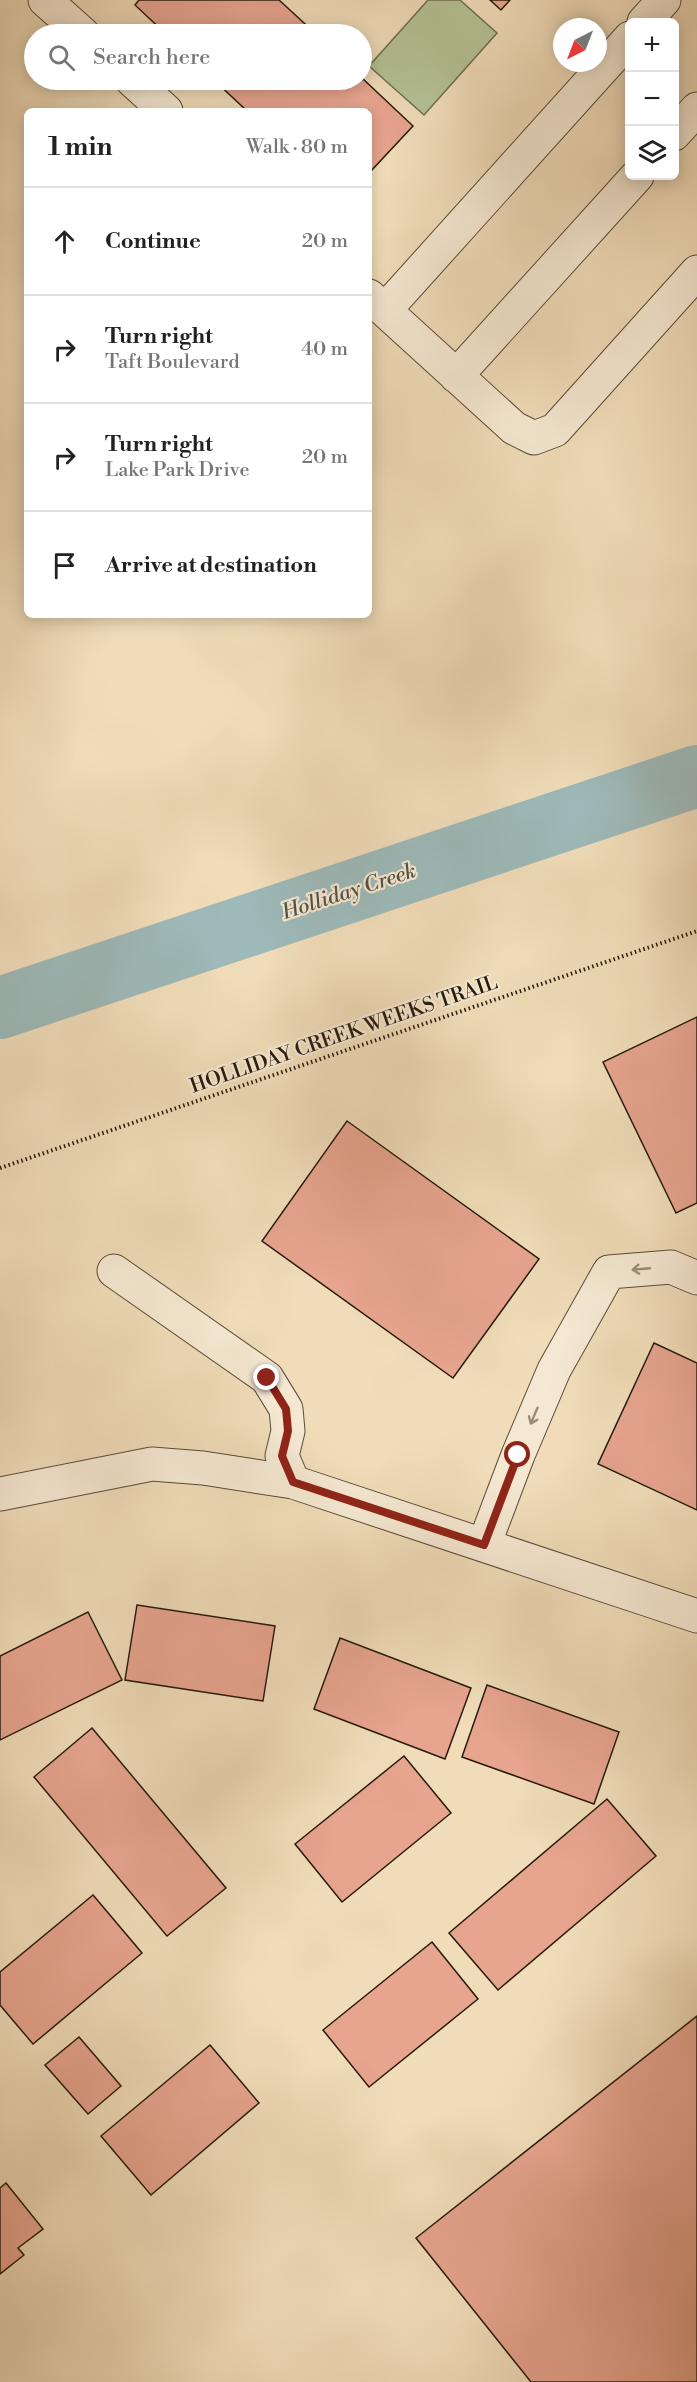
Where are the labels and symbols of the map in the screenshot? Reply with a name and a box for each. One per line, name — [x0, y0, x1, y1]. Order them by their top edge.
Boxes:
north arrow — [553, 18, 607, 72]
water label: Holliday Creek — [278, 858, 419, 926]
street label: HOLLIDAY CREEK WEEKS TRAIL — [187, 971, 501, 1099]
one-way arrow — [632, 1264, 652, 1275]
route end — [253, 1364, 279, 1390]
one-way arrow — [528, 1406, 539, 1425]
route start — [504, 1441, 530, 1467]

